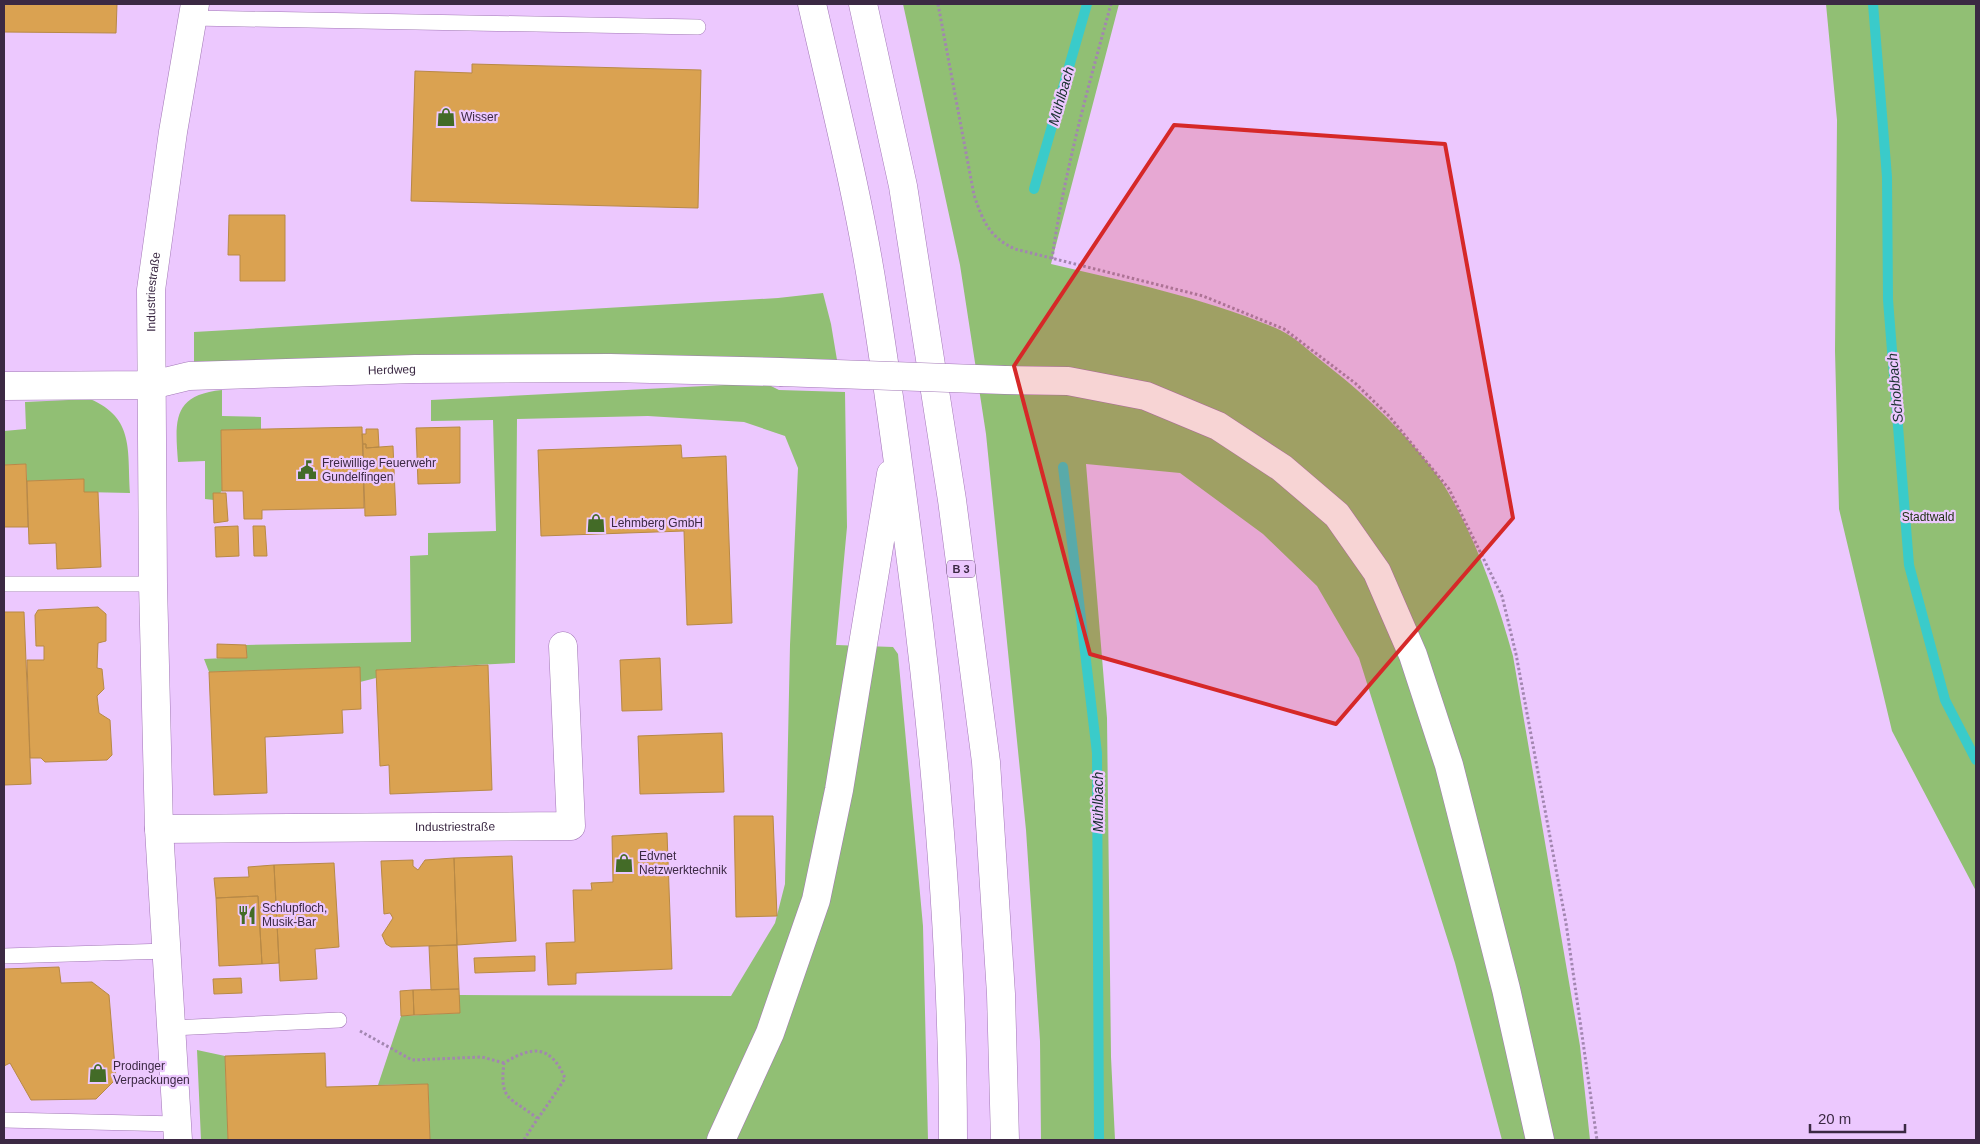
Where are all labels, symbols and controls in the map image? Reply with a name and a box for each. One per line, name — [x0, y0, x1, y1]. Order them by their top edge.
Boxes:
water label: Mühlbach — [1045, 64, 1077, 127]
shop icon: Wisser — [435, 106, 457, 128]
place label: Wisser — [461, 110, 498, 124]
street label: Industriestraße — [144, 251, 163, 332]
water label: Schobbach — [1884, 352, 1906, 424]
street label: Herdweg — [368, 362, 416, 377]
place label: Freiwillige Feuerwehr Gundelfingen — [322, 456, 436, 484]
public building icon: Freiwillige Feuerwehr Gundelfingen — [296, 459, 318, 481]
park label: Stadtwald — [1902, 510, 1954, 524]
shop icon: Lehmberg GmbH — [585, 512, 607, 534]
place label: Lehmberg GmbH — [611, 516, 703, 530]
road number: B 3 — [947, 560, 975, 578]
water label: Mühlbach — [1090, 771, 1106, 832]
street label: Industriestraße — [415, 820, 495, 834]
place label: Edvnet Netzwerktechnik — [639, 849, 728, 877]
shop icon: Edvnet Netzwerktechnik — [613, 852, 635, 874]
place label: Schlupfloch, Musik-Bar — [262, 901, 327, 929]
restaurant icon: Schlupfloch, Musik-Bar — [236, 904, 258, 926]
place label: Prodinger Verpackungen — [113, 1059, 190, 1087]
shop icon: Prodinger Verpackungen — [87, 1062, 109, 1084]
scale bar — [1810, 1102, 1905, 1134]
text: 20 m — [1818, 1110, 1851, 1127]

